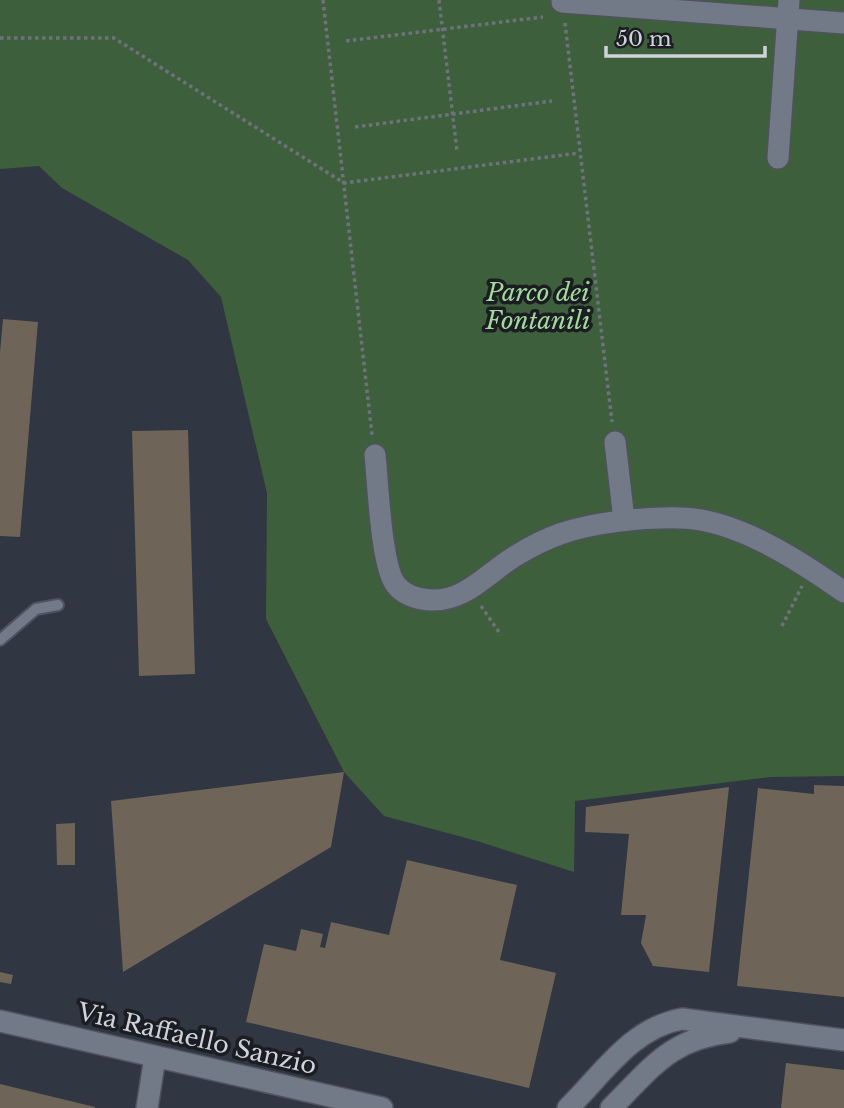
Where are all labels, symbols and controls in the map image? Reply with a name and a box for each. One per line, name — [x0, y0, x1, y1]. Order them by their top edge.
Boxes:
scale bar — [606, 14, 765, 58]
text: 50 m — [616, 26, 672, 52]
park label: Parco dei Fontanili — [485, 278, 591, 335]
street label: Via Raffaello Sanzio — [74, 997, 319, 1080]

